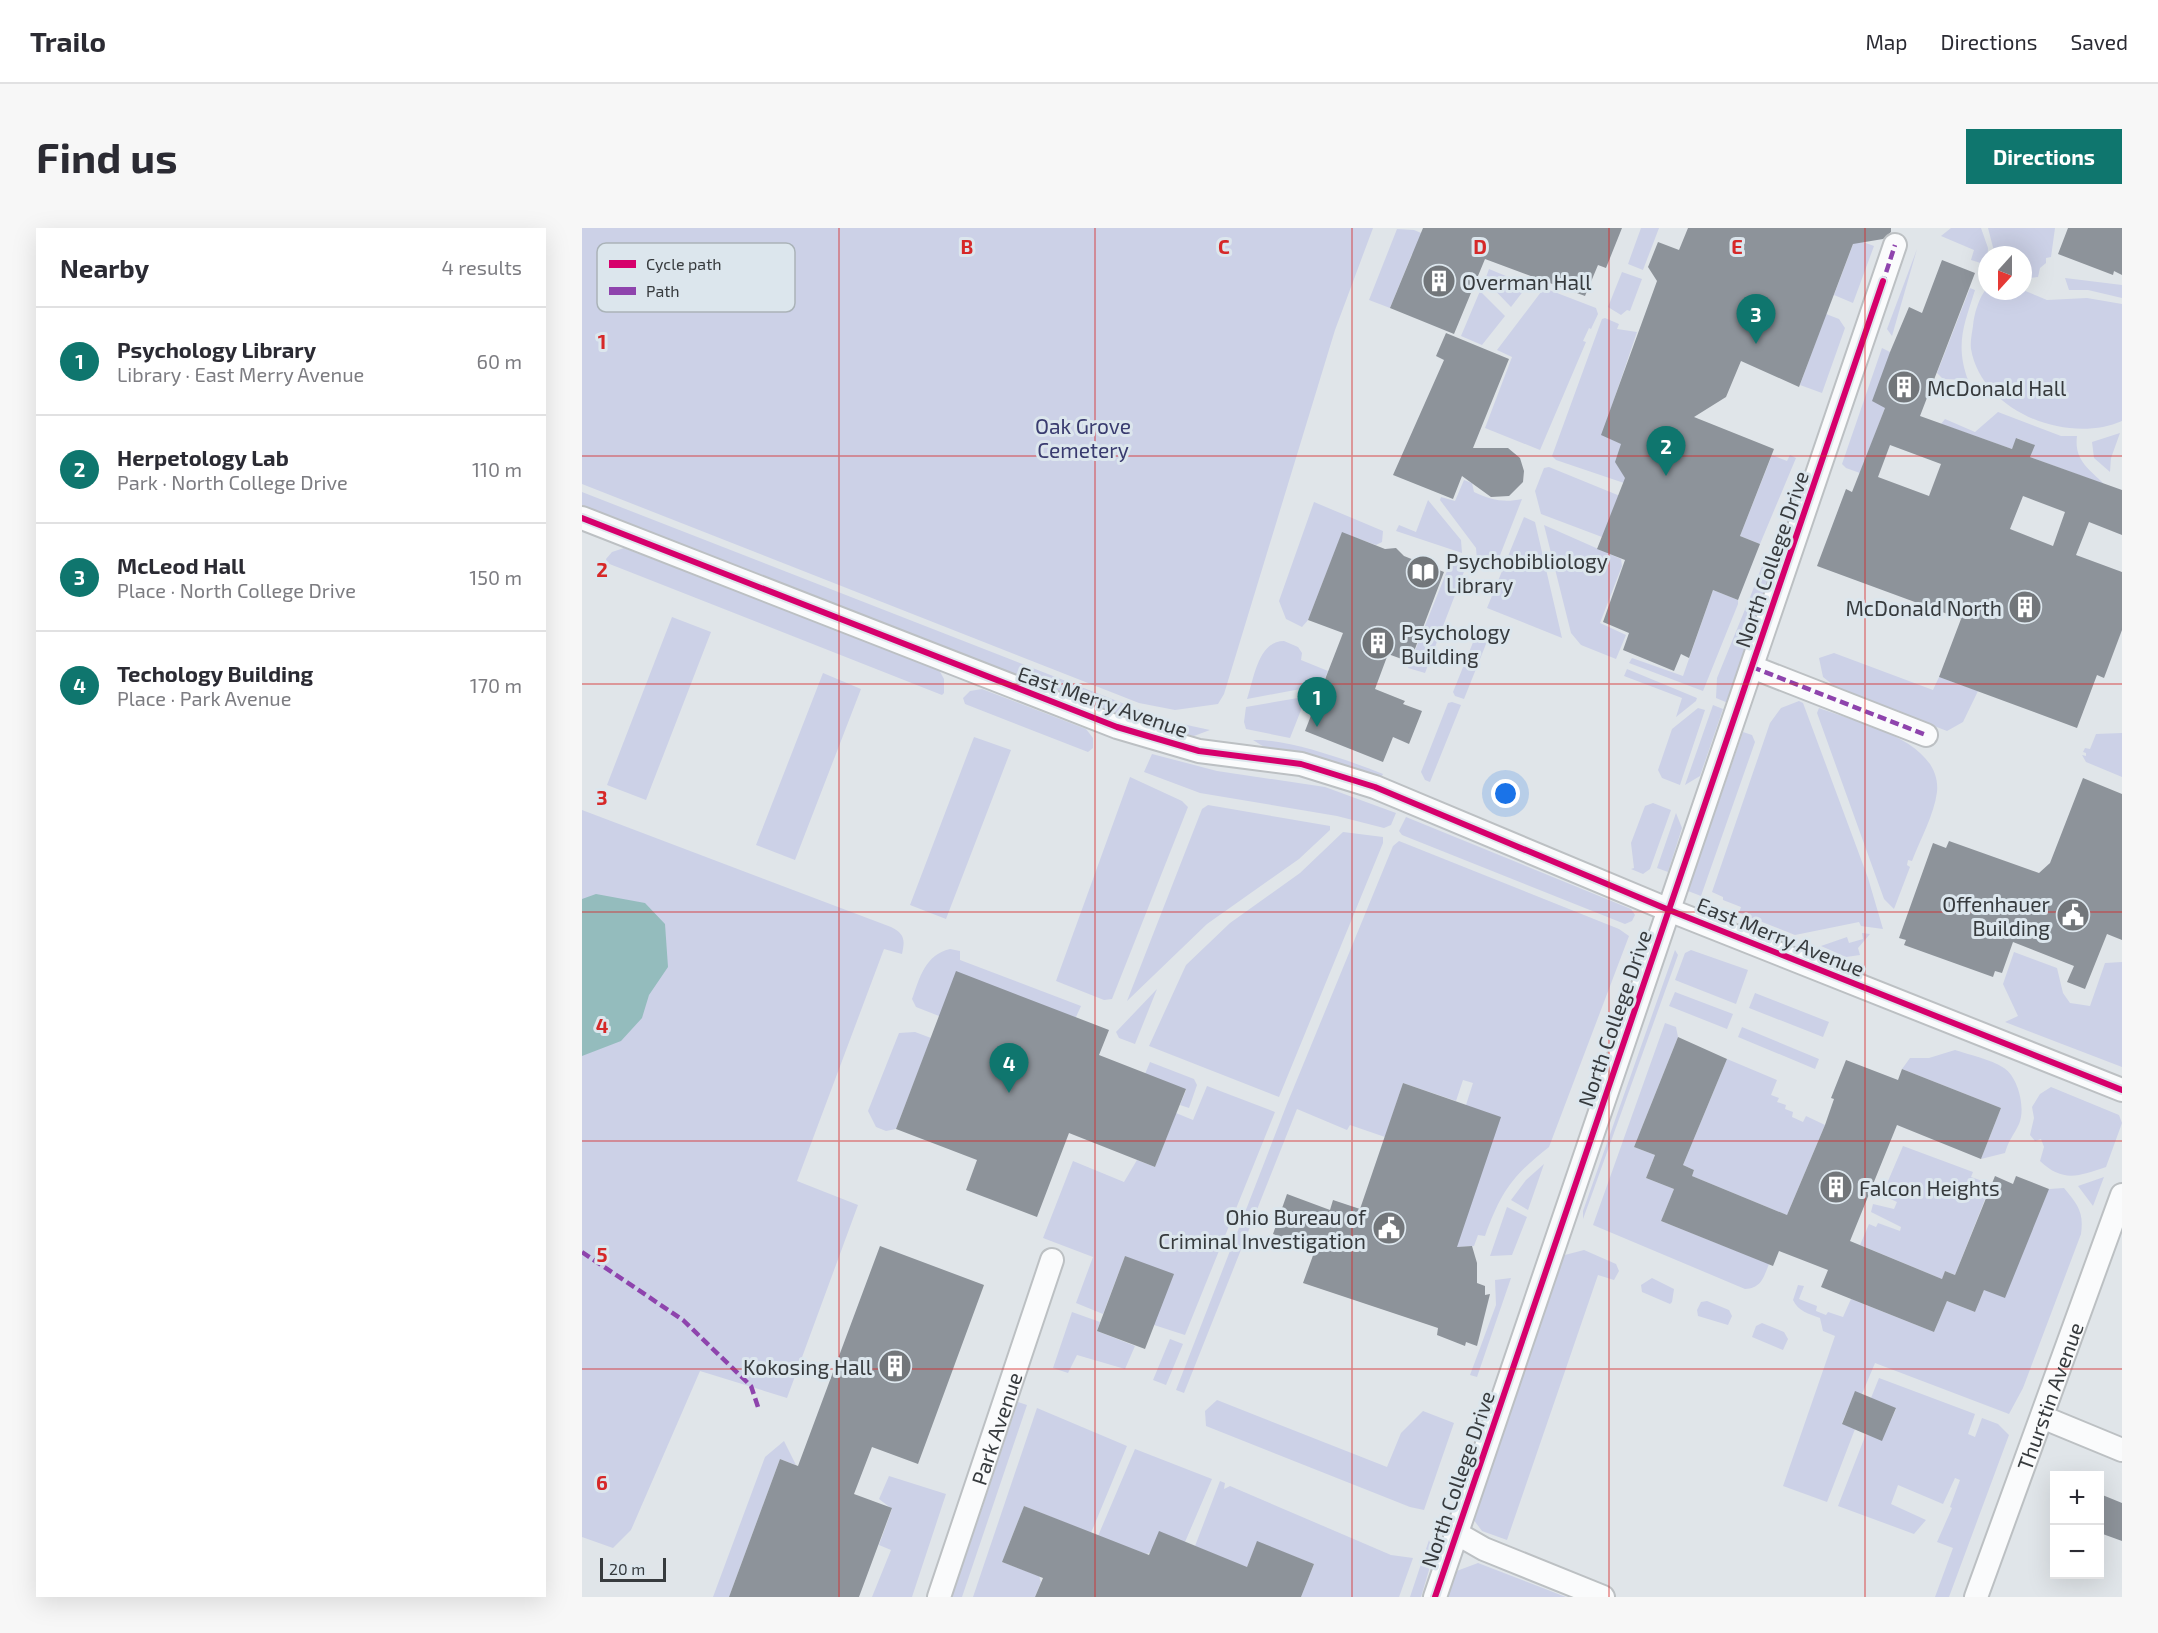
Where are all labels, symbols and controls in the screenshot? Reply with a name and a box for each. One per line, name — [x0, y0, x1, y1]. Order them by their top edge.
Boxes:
text: Trailo — [30, 24, 106, 58]
text: Map — [1865, 29, 1908, 54]
text: Directions — [1941, 29, 2037, 54]
text: Saved — [2070, 29, 2128, 54]
button: Directions — [1966, 129, 2122, 184]
text: Find us — [36, 131, 178, 181]
text: B — [961, 234, 973, 258]
text: C — [1218, 234, 1230, 258]
text: D — [1473, 234, 1487, 258]
text: E — [1731, 234, 1743, 258]
legend — [597, 243, 795, 312]
north arrow — [1978, 246, 2032, 300]
text: Nearby — [60, 252, 149, 283]
text: Cycle path — [646, 254, 722, 273]
text: 4 results — [442, 255, 522, 279]
building icon: Overman Hall — [1421, 263, 1457, 299]
place label: Overman Hall — [1462, 269, 1592, 294]
text: Path — [646, 281, 680, 300]
pin: 3 — [1736, 294, 1776, 344]
text: 1 — [598, 329, 606, 353]
text: Psychology Library — [117, 336, 316, 362]
text: 1 — [75, 349, 84, 373]
text: 60 m — [477, 349, 522, 373]
text: Library · East Merry Avenue — [117, 362, 364, 386]
building icon: McDonald Hall — [1886, 369, 1922, 405]
place label: McDonald Hall — [1927, 375, 2067, 400]
park label: Oak Grove Cemetery — [1035, 413, 1131, 462]
pin: 2 — [1646, 426, 1686, 476]
text: Herpetology Lab — [117, 444, 289, 470]
text: 2 — [74, 457, 85, 481]
text: 110 m — [472, 457, 522, 481]
street label: North College Drive — [1729, 467, 1813, 651]
text: Park · North College Drive — [117, 470, 348, 494]
place label: Psychobibliology Library — [1446, 548, 1608, 597]
text: McLeod Hall — [117, 552, 246, 578]
library icon: Psychobibliology Library — [1405, 554, 1441, 590]
text: 2 — [596, 557, 608, 581]
text: 3 — [74, 565, 85, 589]
text: 150 m — [469, 565, 522, 589]
text: Place · North College Drive — [117, 578, 356, 602]
building icon: McDonald North — [2007, 589, 2043, 625]
place label: McDonald North — [1845, 595, 2002, 620]
place label: Psychology Building — [1401, 619, 1510, 668]
building icon: Psychology Building — [1360, 625, 1396, 661]
text: Techology Building — [117, 660, 313, 686]
street label: East Merry Avenue — [1015, 660, 1191, 742]
text: 4 — [73, 673, 86, 697]
text: 170 m — [470, 673, 522, 697]
pin: 1 — [1298, 678, 1336, 727]
text: Place · Park Avenue — [117, 686, 291, 710]
your location — [1491, 779, 1520, 808]
text: 3 — [596, 785, 608, 809]
street label: East Merry Avenue — [1694, 891, 1868, 981]
place label: Offenhauer Building — [1942, 891, 2051, 940]
public building icon: Offenhauer Building — [2055, 897, 2091, 933]
street label: North College Drive — [1572, 926, 1656, 1110]
text: 4 — [596, 1013, 609, 1037]
pin: 4 — [990, 1044, 1028, 1093]
building icon: Falcon Heights — [1818, 1169, 1854, 1205]
place label: Falcon Heights — [1859, 1175, 2000, 1200]
place label: Ohio Bureau of Criminal Investigation — [1158, 1204, 1367, 1253]
public building icon: Ohio Bureau of Criminal Investigation — [1371, 1210, 1407, 1246]
text: 5 — [596, 1242, 608, 1266]
street label: Thurstin Avenue — [2011, 1318, 2087, 1473]
building icon: Kokosing Hall — [877, 1348, 913, 1384]
place label: Kokosing Hall — [743, 1354, 873, 1379]
street label: Park Avenue — [965, 1369, 1026, 1488]
street label: North College Drive — [1415, 1387, 1499, 1571]
text: 6 — [596, 1470, 608, 1494]
map controls — [2050, 1471, 2104, 1579]
button: + — [2050, 1471, 2104, 1525]
button: − — [2050, 1525, 2104, 1579]
scale bar — [600, 1555, 666, 1582]
text: 20 m — [609, 1559, 645, 1578]

